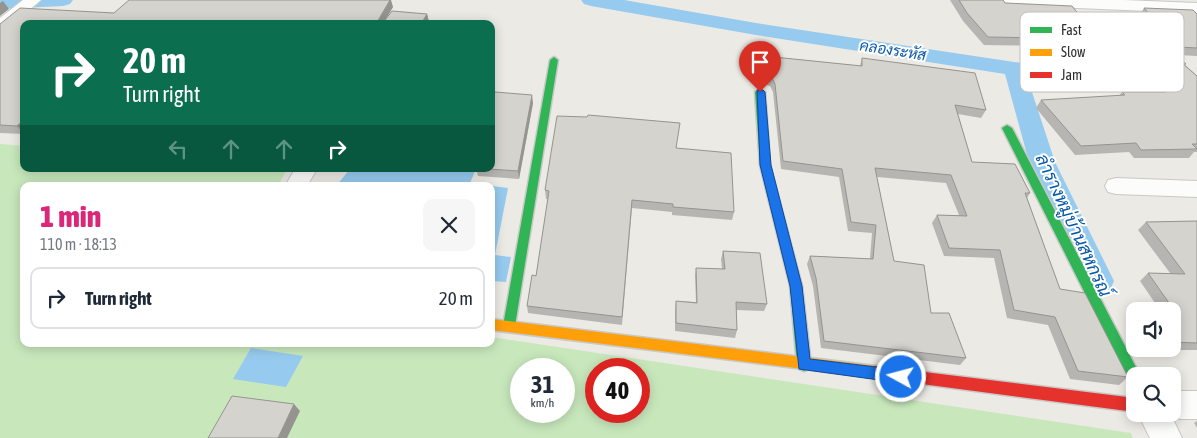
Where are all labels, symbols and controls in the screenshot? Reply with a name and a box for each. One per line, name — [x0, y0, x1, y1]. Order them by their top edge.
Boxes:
legend — [1020, 12, 1184, 92]
text: Fast — [1061, 22, 1082, 38]
water label: คลองระหัส — [859, 36, 929, 64]
icon: right — [40, 40, 105, 105]
text: 20 m — [123, 40, 186, 80]
pin — [739, 41, 781, 92]
text: Slow — [1061, 44, 1086, 60]
icon: arrive — [746, 48, 774, 76]
text: Jam — [1061, 67, 1082, 83]
text: Turn right — [123, 81, 200, 107]
icon: left — [164, 135, 192, 163]
icon: ahead — [217, 135, 245, 163]
icon: ahead — [270, 135, 298, 163]
icon: right — [323, 135, 351, 163]
water label: ลำรางหมู่บ้านสหกรณ์ — [1029, 149, 1119, 304]
text: 1 min — [40, 199, 101, 233]
button: close — [423, 199, 475, 251]
text: 110 m · 18:13 — [40, 235, 117, 253]
icon: right — [42, 284, 70, 312]
text: Turn right — [85, 287, 152, 309]
text: 20 m — [439, 287, 473, 309]
map controls — [1126, 302, 1181, 422]
button: sound — [1126, 302, 1181, 357]
position arrow — [874, 350, 926, 402]
speed limit sign: 40 — [585, 358, 650, 423]
button: search — [1126, 367, 1181, 422]
text: 31 — [531, 370, 554, 398]
text: km/h — [531, 396, 554, 410]

